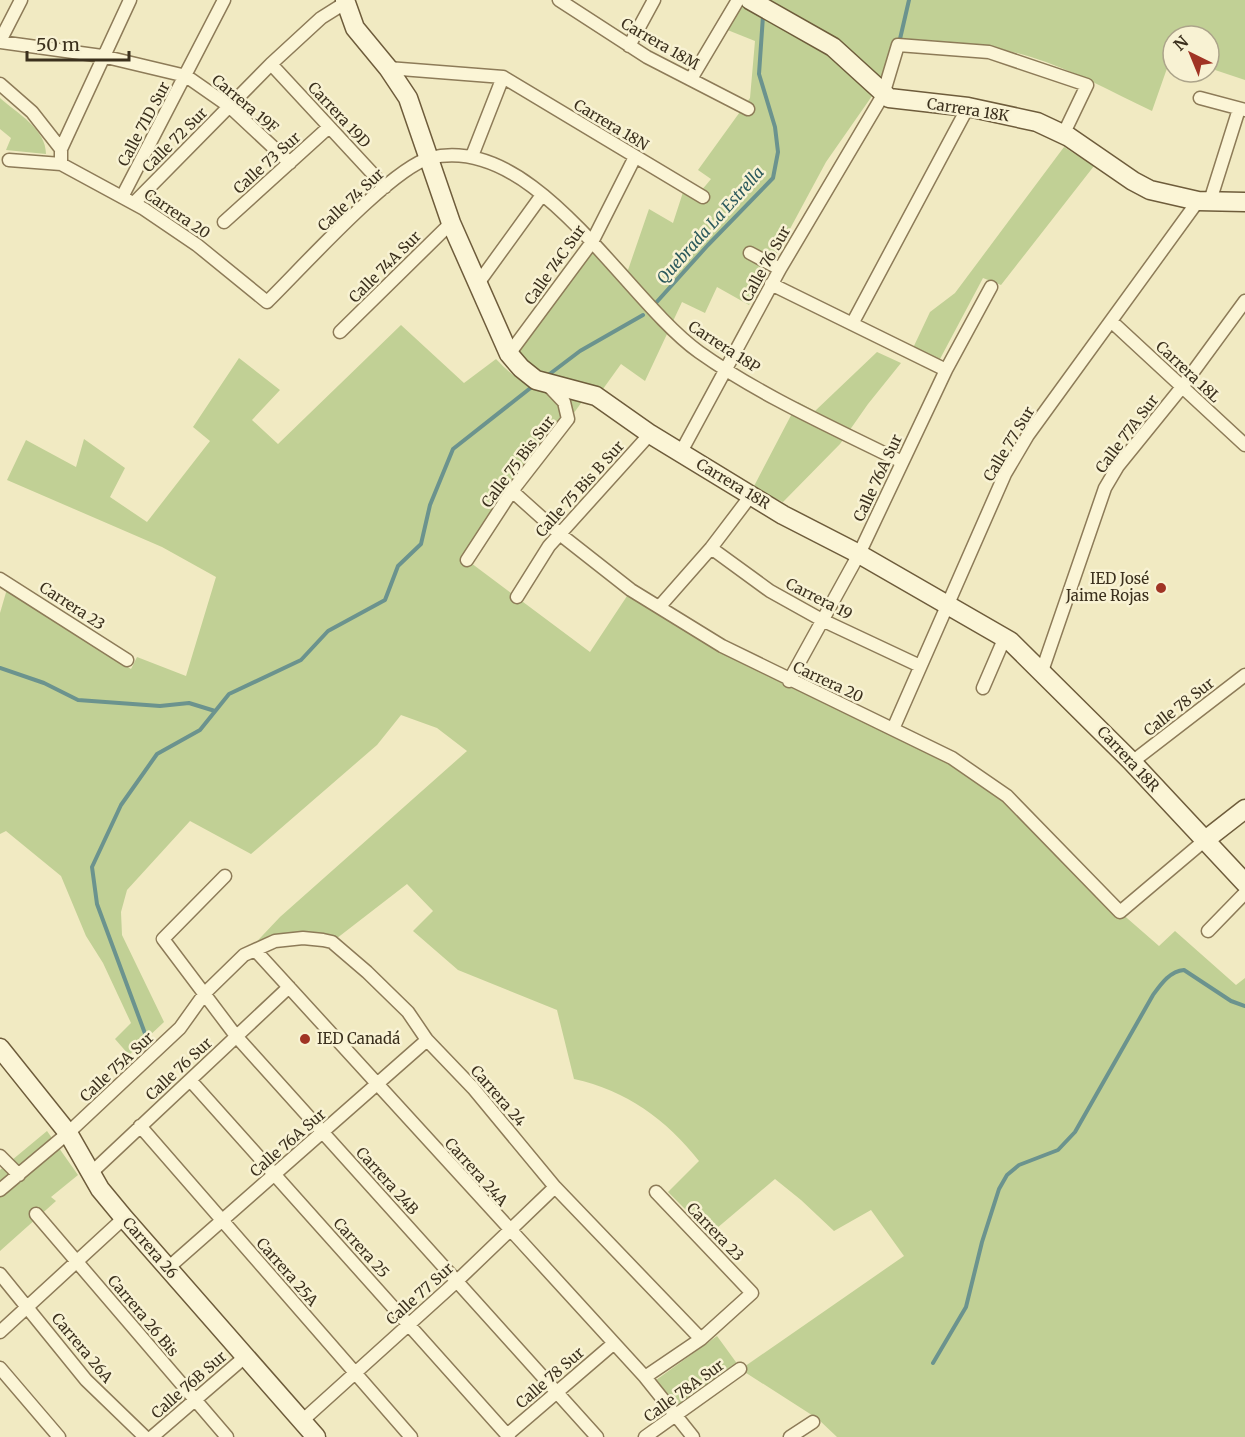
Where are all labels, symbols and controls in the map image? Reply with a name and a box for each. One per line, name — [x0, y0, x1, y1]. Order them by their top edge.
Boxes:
street label: Carrera 18M — [618, 14, 703, 74]
scale bar — [27, 24, 129, 62]
north arrow — [1161, 24, 1221, 84]
text: N — [1169, 31, 1192, 55]
text: 50 m — [36, 33, 80, 56]
street label: Carrera 19F — [208, 70, 283, 137]
street label: Calle 71D Sur — [113, 78, 174, 169]
street label: Carrera 19D — [304, 78, 375, 152]
street label: Carrera 18K — [926, 94, 1011, 125]
street label: Carrera 18N — [570, 95, 652, 155]
street label: Calle 72 Sur — [138, 103, 211, 176]
street label: Calle 73 Sur — [229, 127, 304, 198]
water label: Quebrada La Estrella — [652, 162, 768, 288]
street label: Calle 74 Sur — [314, 164, 388, 235]
street label: Carrera 20 — [141, 185, 214, 243]
street label: Calle 74C Sur — [520, 221, 589, 308]
street label: Calle 76 Sur — [737, 222, 794, 305]
street label: Calle 74A Sur — [345, 227, 425, 307]
street label: Carrera 18P — [685, 316, 764, 377]
street label: Carrera 18L — [1152, 337, 1225, 407]
street label: Calle 77A Sur — [1091, 391, 1162, 477]
street label: Calle 77 Sur — [979, 403, 1038, 485]
street label: Calle 75 Bis Sur — [477, 412, 558, 511]
street label: Calle 76A Sur — [849, 431, 906, 525]
street label: Calle 75 Bis B Sur — [531, 436, 628, 541]
street label: Carrera 18R — [693, 454, 774, 513]
place label: IED José Jaime Rojas — [1065, 569, 1149, 605]
street label: Carrera 19 — [783, 574, 856, 623]
street label: Carrera 23 — [36, 577, 109, 634]
marker: IED José Jaime Rojas — [1154, 581, 1168, 595]
street label: Carrera 20 — [790, 657, 866, 706]
street label: Calle 78 Sur — [1140, 673, 1218, 740]
street label: Carrera 18R — [1093, 722, 1164, 796]
street label: Calle 75A Sur — [76, 1027, 158, 1106]
place label: IED Canadá — [317, 1029, 400, 1048]
marker: IED Canadá — [298, 1032, 312, 1046]
street label: Calle 76 Sur — [142, 1033, 216, 1104]
street label: Carrera 24 — [467, 1061, 530, 1130]
street label: Calle 76A Sur — [246, 1104, 330, 1181]
street label: Carrera 24A — [441, 1134, 512, 1210]
street label: Carrera 24B — [352, 1143, 423, 1218]
street label: Carrera 23 — [683, 1198, 748, 1265]
street label: Carrera 26 — [119, 1213, 182, 1282]
street label: Carrera 25 — [329, 1214, 393, 1282]
street label: Carrera 25A — [253, 1234, 322, 1310]
street label: Calle 77 Sur — [382, 1258, 457, 1329]
street label: Carrera 26 Bis — [104, 1271, 183, 1360]
street label: Carrera 26A — [48, 1309, 117, 1387]
street label: Calle 78 Sur — [512, 1343, 588, 1412]
street label: Calle 76B Sur — [147, 1347, 230, 1422]
street label: Calle 78A Sur — [640, 1355, 728, 1426]

